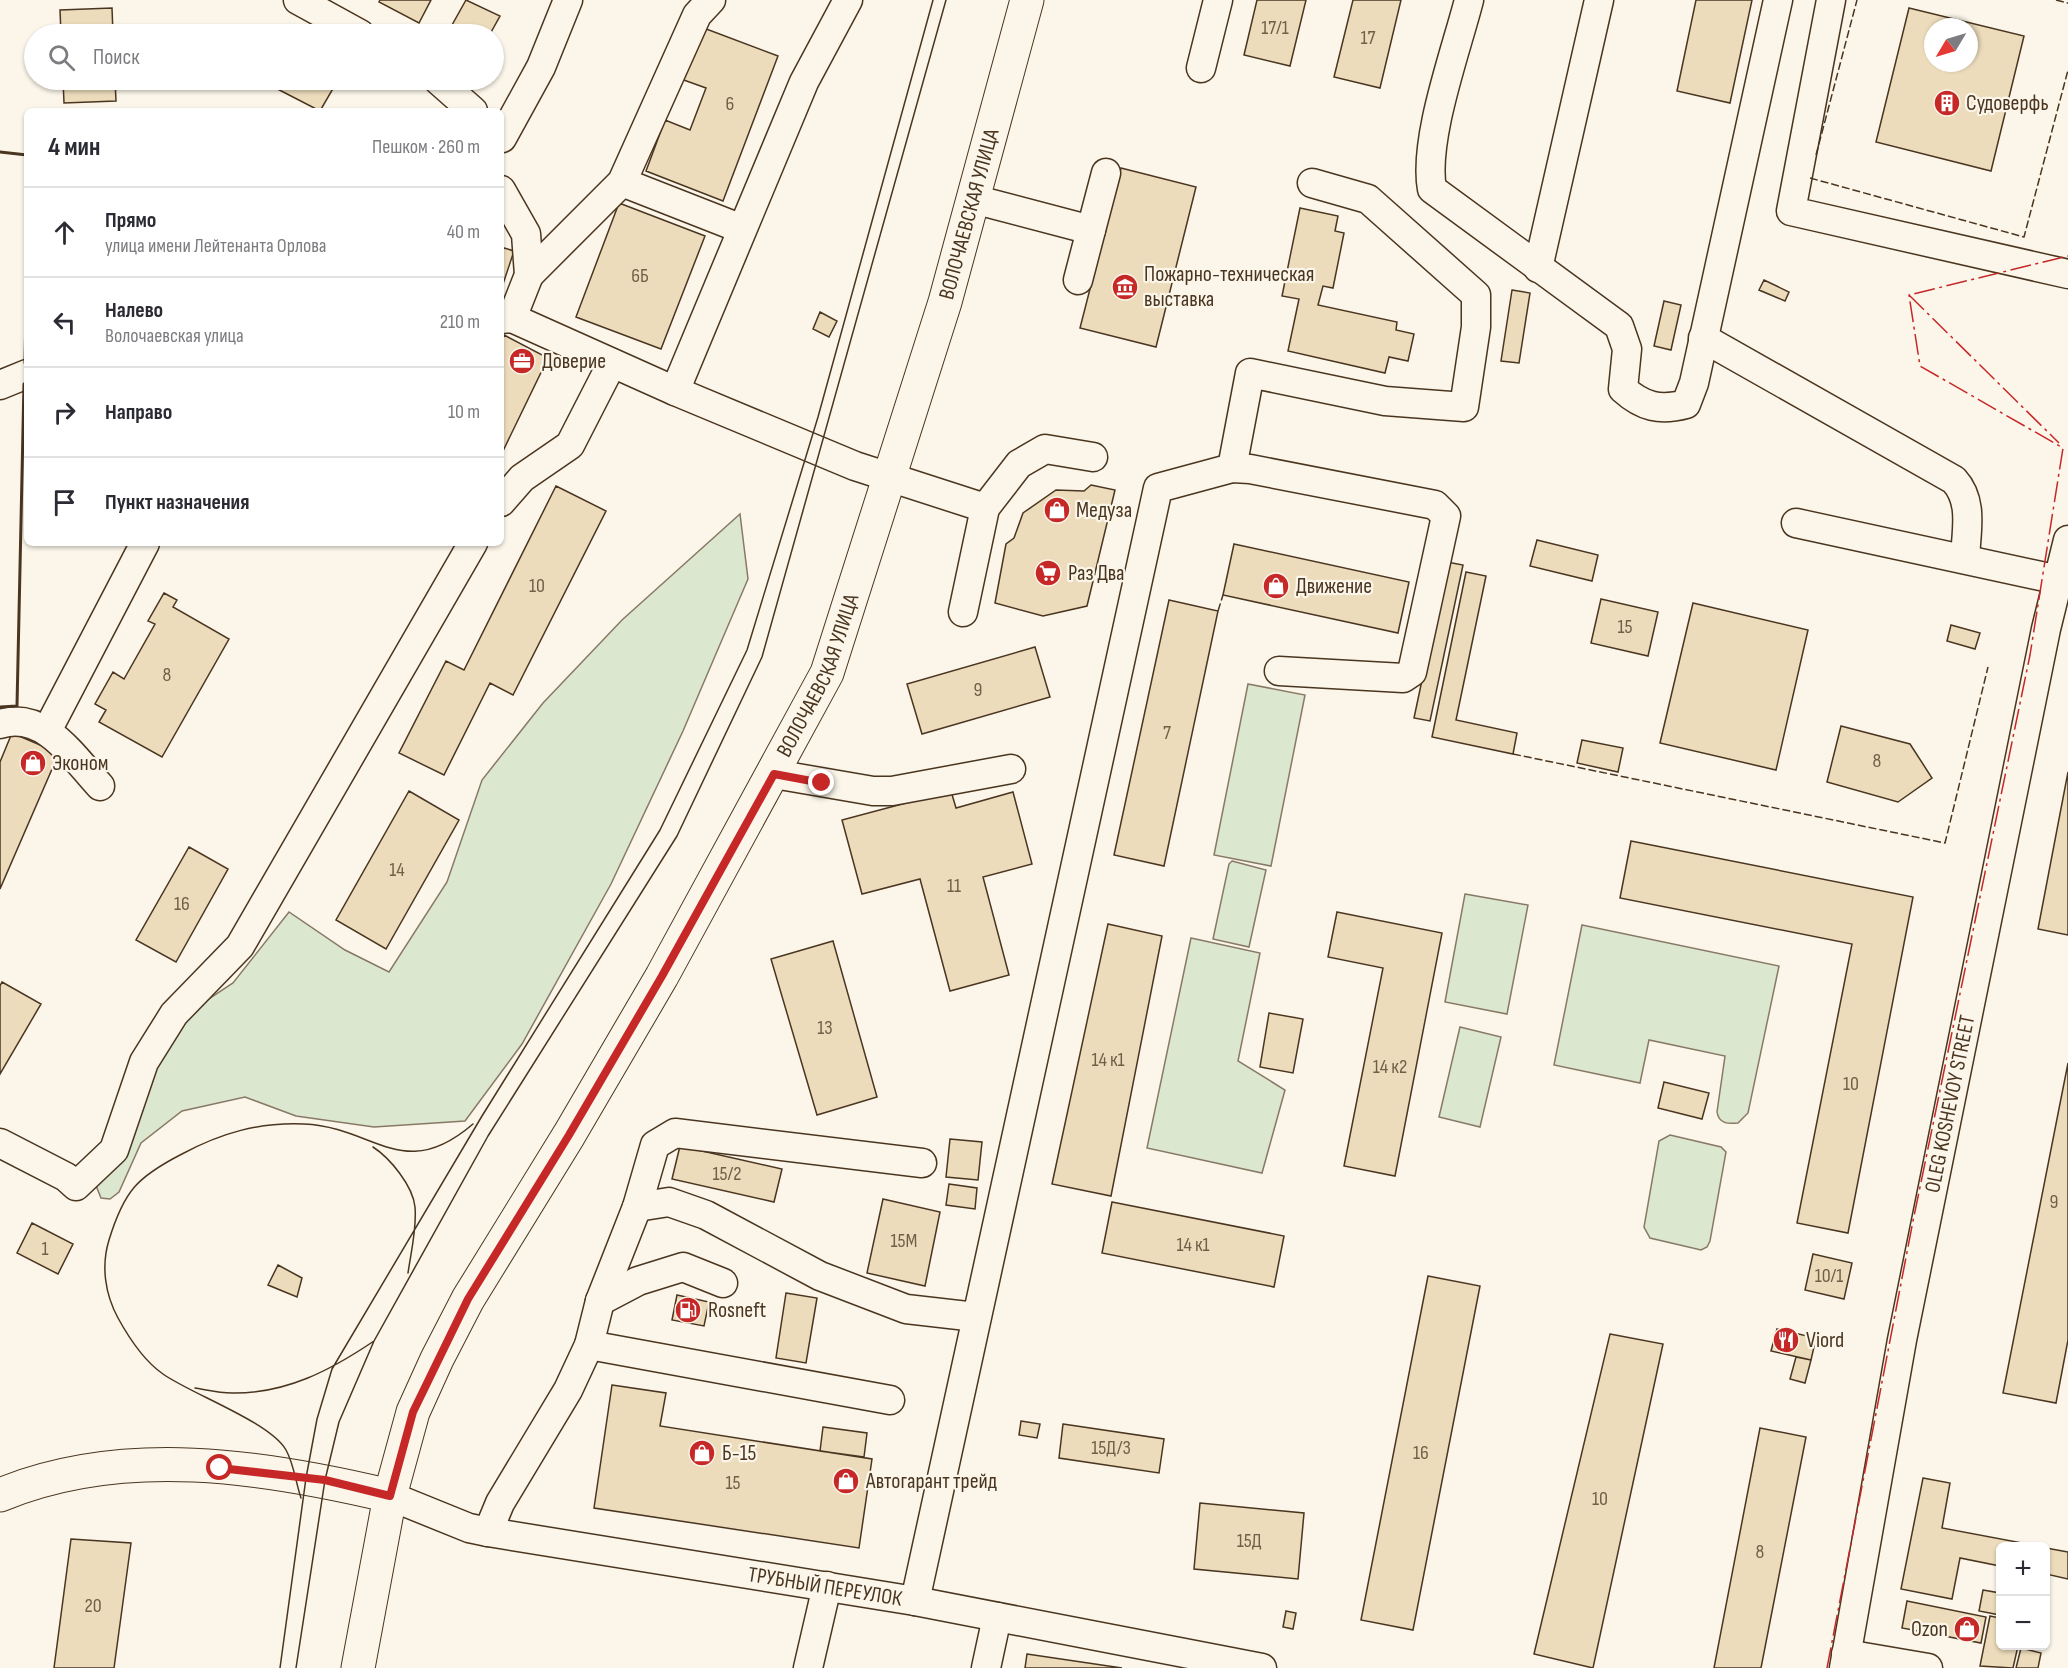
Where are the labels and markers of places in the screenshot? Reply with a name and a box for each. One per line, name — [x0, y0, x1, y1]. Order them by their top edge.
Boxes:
building icon: Судоверфь — [1932, 88, 1962, 118]
place label: Судоверфь — [1966, 90, 2049, 117]
place label: Пожарно-техническая выставка — [1144, 261, 1314, 313]
museum icon: Пожарно-техническая выставка — [1110, 272, 1140, 302]
office icon: Доверие — [507, 346, 537, 376]
place label: Доверие — [542, 348, 606, 375]
shop icon: Медуза — [1042, 495, 1072, 525]
place label: Медуза — [1076, 497, 1132, 524]
supermarket icon: Раз Два — [1033, 558, 1063, 588]
place label: Раз Два — [1068, 560, 1125, 587]
shop icon: Движение — [1261, 571, 1291, 601]
place label: Движение — [1296, 573, 1372, 600]
shop icon: Эконом — [18, 748, 48, 778]
place label: Эконом — [52, 750, 109, 777]
fuel station icon: Rosneft — [673, 1295, 703, 1325]
place label: Rosneft — [708, 1297, 767, 1324]
restaurant icon: Viord — [1771, 1325, 1801, 1355]
place label: Viord — [1806, 1327, 1844, 1354]
shop icon: Б-15 — [687, 1438, 717, 1468]
place label: Б-15 — [722, 1440, 756, 1467]
shop icon: Автогарант трейд — [831, 1466, 861, 1496]
place label: Автогарант трейд — [865, 1468, 997, 1495]
shop icon: Ozon — [1952, 1614, 1982, 1644]
place label: Ozon — [1911, 1616, 1948, 1643]

